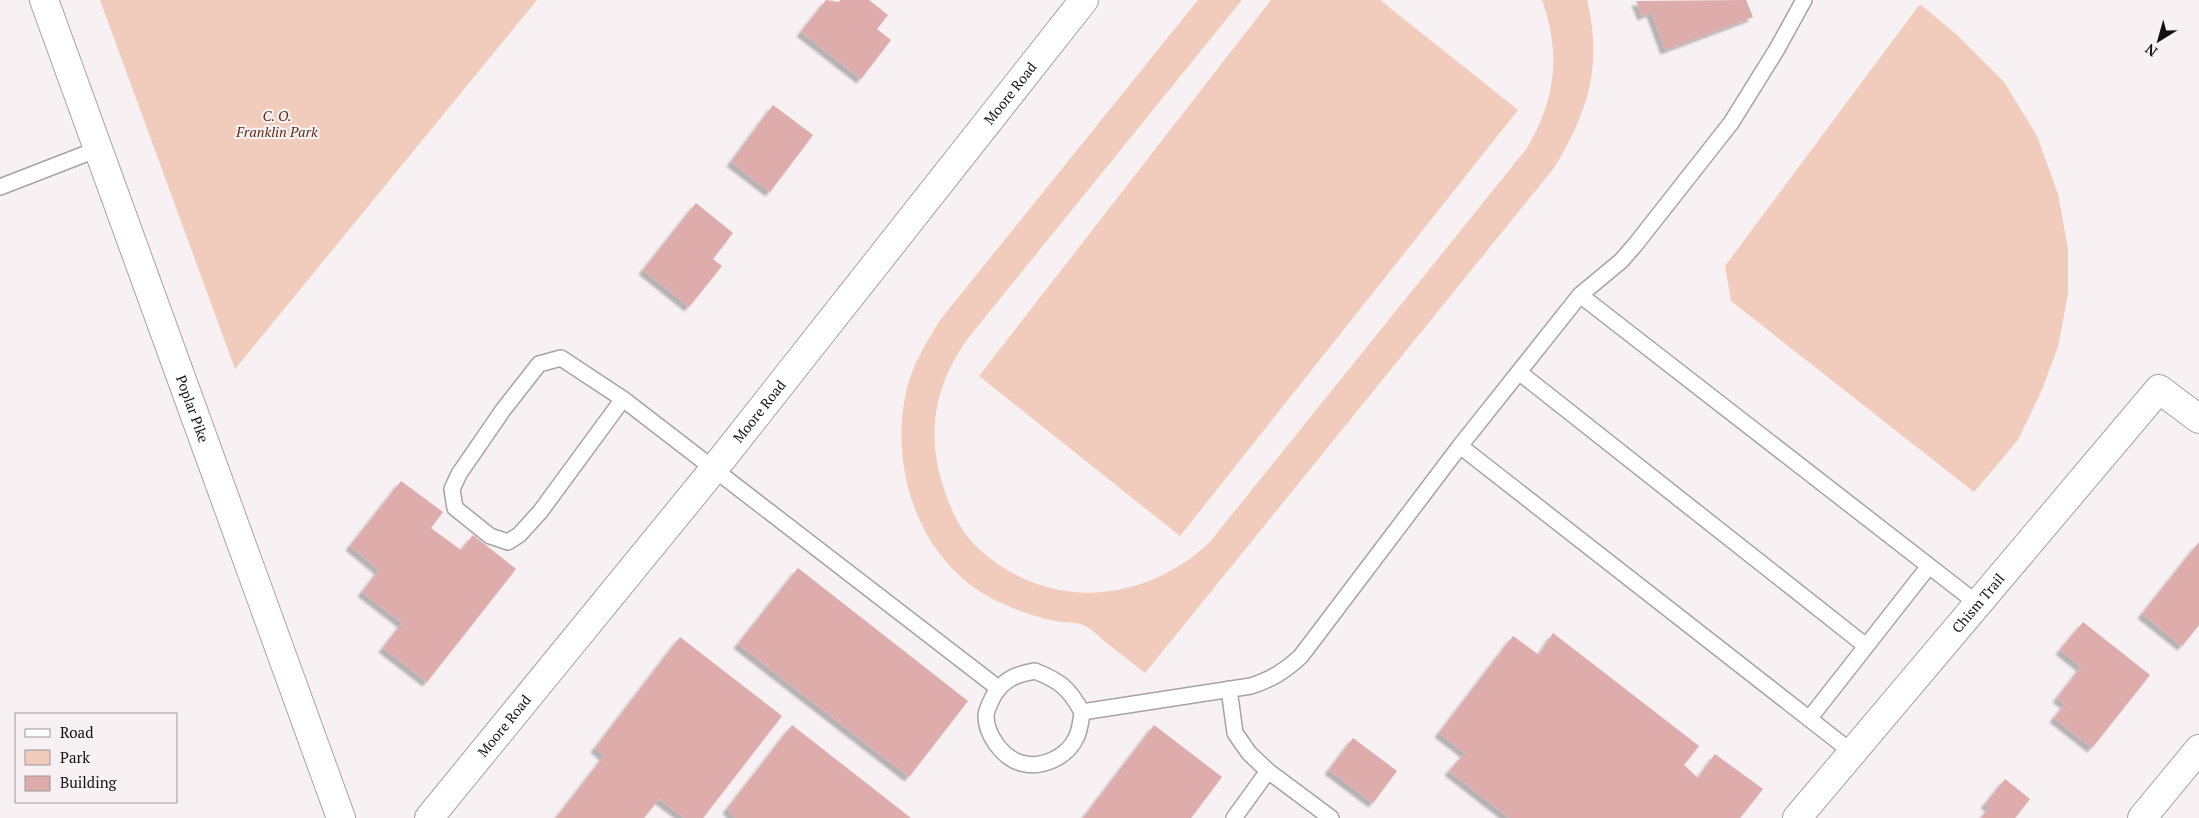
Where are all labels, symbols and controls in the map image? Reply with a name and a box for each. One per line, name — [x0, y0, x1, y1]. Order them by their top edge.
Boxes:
north arrow — [2134, 15, 2184, 65]
text: N — [2141, 40, 2161, 62]
street label: Moore Road — [979, 58, 1041, 128]
park label: C. O. Franklin Park — [235, 106, 318, 141]
street label: Poplar Pike — [172, 372, 214, 445]
street label: Moore Road — [728, 376, 790, 446]
street label: Chism Trail — [1947, 569, 2008, 637]
street label: Moore Road — [473, 690, 535, 760]
legend — [15, 713, 178, 803]
text: Road — [60, 722, 93, 742]
text: Park — [60, 747, 90, 767]
text: Building — [60, 772, 118, 792]

